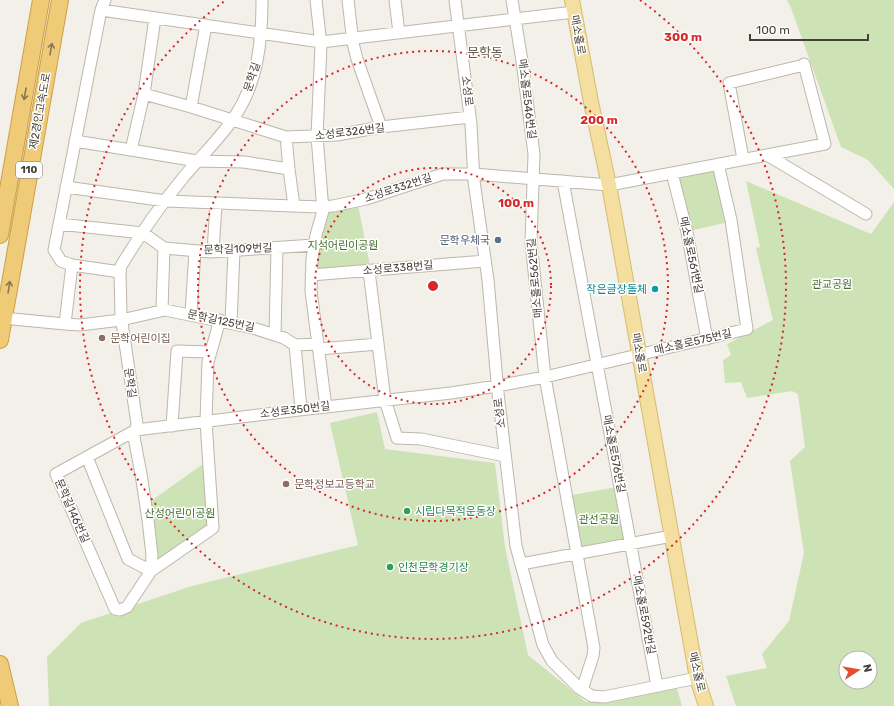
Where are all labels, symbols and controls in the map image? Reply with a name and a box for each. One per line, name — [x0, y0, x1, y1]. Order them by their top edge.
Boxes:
street label: 매소홀로 — [568, 14, 588, 56]
scale bar — [750, 16, 868, 42]
text: 100 m — [756, 23, 790, 37]
text: 300 m — [664, 30, 702, 44]
one-way arrow — [47, 43, 55, 56]
district label: 문학동 — [467, 45, 503, 60]
street label: 매소홀로546번길 — [516, 58, 538, 140]
street label: 문학길 — [241, 61, 263, 93]
street label: 제2경인고속도로 — [27, 72, 53, 150]
street label: 소성로 — [459, 75, 475, 107]
one-way arrow — [21, 87, 29, 100]
text: 200 m — [580, 113, 618, 127]
street label: 소성로326번길 — [314, 121, 386, 143]
road number: 110 — [16, 162, 42, 178]
street label: 소성로332번길 — [363, 171, 433, 205]
text: 100 m — [498, 196, 534, 210]
street label: 매소홀로561번길 — [676, 215, 706, 295]
place label: 문학우체국 — [439, 234, 490, 247]
marker: 문학우체국 — [493, 235, 503, 245]
street label: 매소홀로562번길 — [525, 237, 545, 319]
park label: 지석어린이공원 — [308, 239, 378, 252]
street label: 문학길109번길 — [203, 241, 273, 257]
street label: 소성로338번길 — [362, 258, 434, 278]
park label: 관교공원 — [812, 278, 852, 291]
centre of rings — [426, 279, 440, 293]
one-way arrow — [5, 281, 13, 294]
place label: 작은글장돌체 — [586, 283, 647, 296]
marker: 작은글장돌체 — [650, 284, 660, 294]
street label: 문학길125번길 — [186, 308, 256, 334]
street label: 매소홀로575번길 — [653, 327, 733, 357]
place label: 문학어린이집 — [110, 332, 171, 345]
street label: 매소홀로 — [629, 332, 649, 374]
marker: 문학어린이집 — [97, 333, 107, 343]
street label: 문학길 — [121, 367, 139, 399]
street label: 소성로 — [492, 397, 508, 429]
street label: 소성로350번길 — [259, 399, 331, 421]
street label: 매소홀로576번길 — [600, 414, 628, 494]
street label: 문학길146번길 — [52, 477, 92, 545]
place label: 문학정보고등학교 — [294, 478, 375, 491]
marker: 문학정보고등학교 — [281, 479, 291, 489]
place label: 시립다목적운동장 — [415, 505, 496, 518]
marker: 시립다목적운동장 — [402, 506, 412, 516]
park label: 산성어린이공원 — [145, 507, 215, 520]
park label: 관선공원 — [579, 513, 619, 526]
place label: 인천문학경기장 — [398, 561, 469, 574]
marker: 인천문학경기장 — [385, 562, 395, 572]
street label: 매소홀로592번길 — [630, 574, 658, 656]
north arrow — [838, 650, 878, 690]
street label: 매소홀로 — [686, 651, 708, 693]
text: N — [860, 663, 874, 673]

